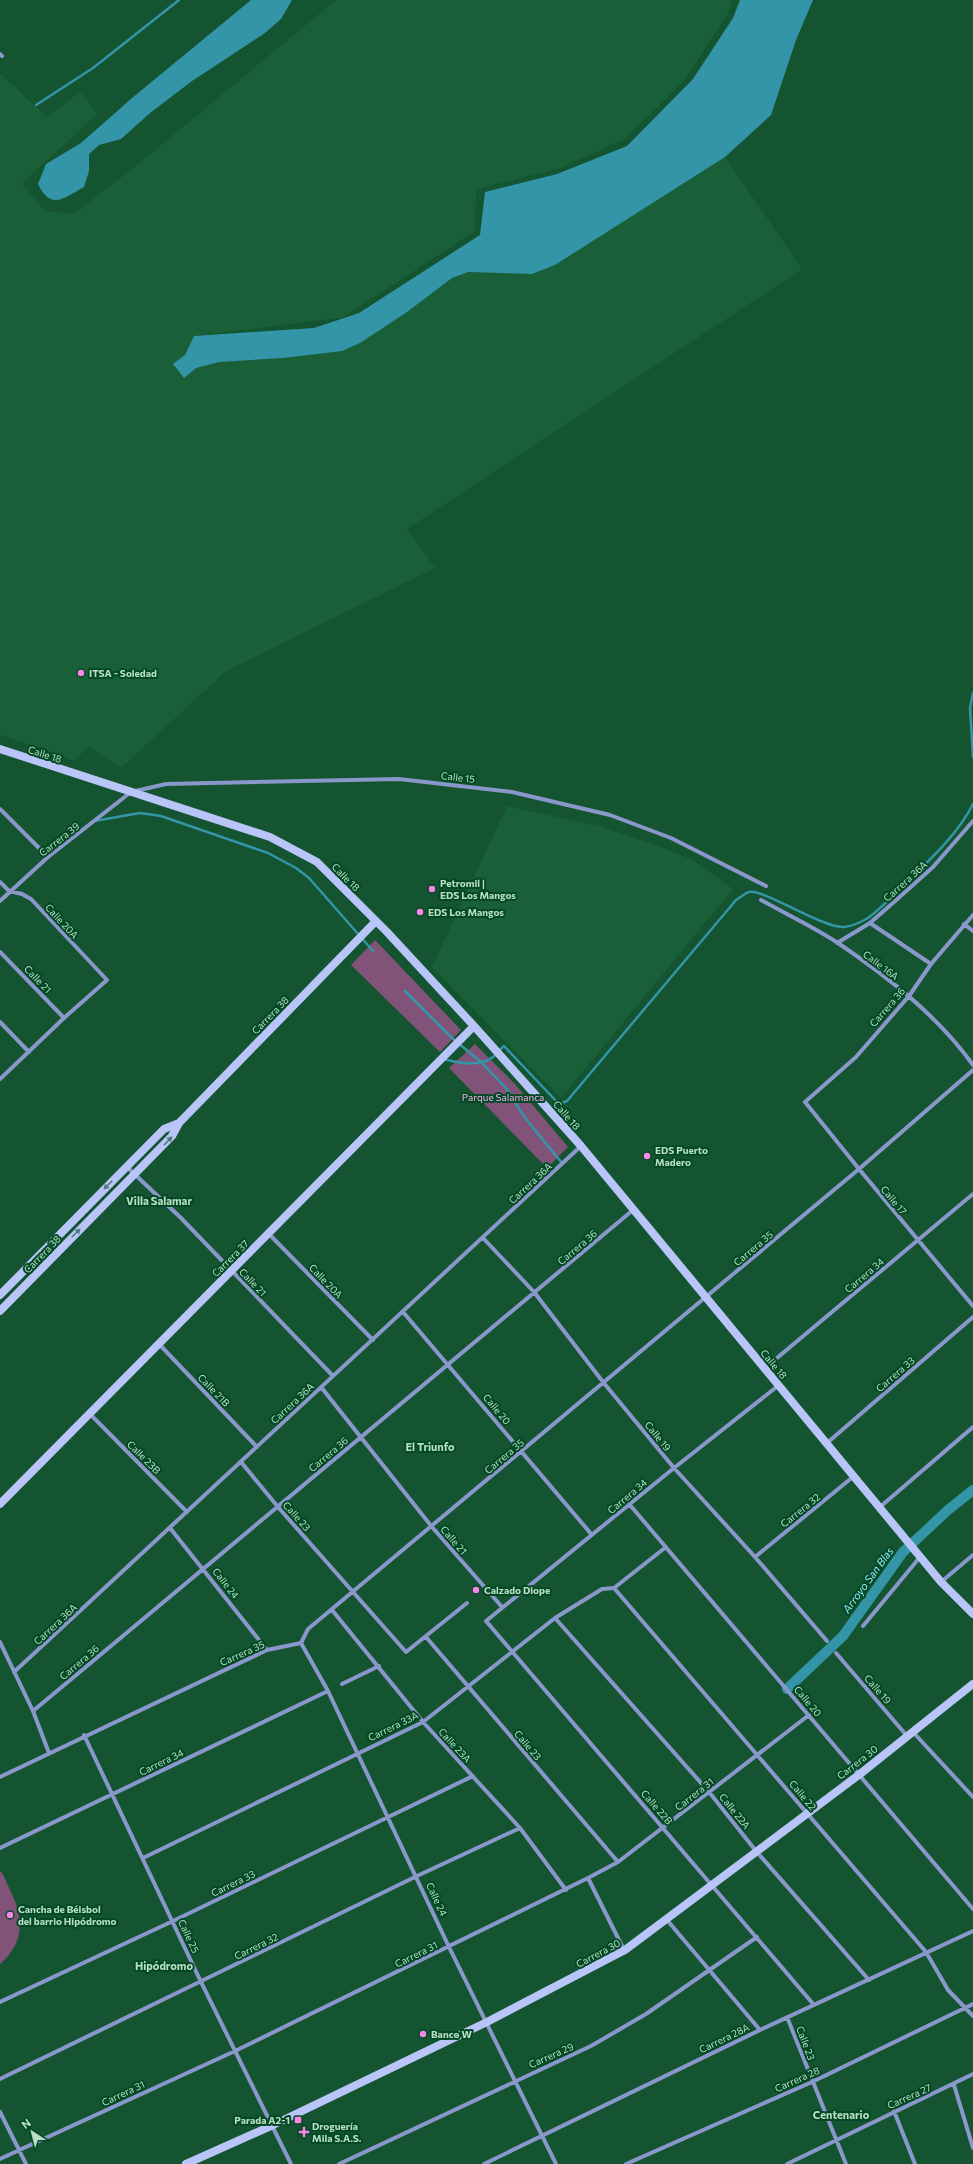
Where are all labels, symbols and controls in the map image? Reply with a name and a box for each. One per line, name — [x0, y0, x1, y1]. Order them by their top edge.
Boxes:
place label: ITSA - Soledad — [89, 667, 157, 679]
marker: ITSA - Soledad — [76, 668, 86, 678]
street label: Calle 18 — [27, 743, 63, 765]
street label: Calle 15 — [440, 769, 476, 785]
street label: Carrera 39 — [36, 819, 82, 859]
street label: Carrera 36A — [881, 858, 929, 904]
street label: Calle 18 — [329, 860, 363, 894]
place label: Petromil | EDS Los Mangos — [440, 877, 516, 901]
marker: Petromil | EDS Los Mangos — [427, 884, 437, 894]
street label: Calle 20A — [43, 901, 81, 941]
place label: EDS Los Mangos — [428, 906, 504, 918]
marker: EDS Los Mangos — [415, 907, 425, 917]
street label: Calle 16A — [861, 948, 901, 982]
street label: Calle 21 — [22, 963, 54, 995]
street label: Carrera 36 — [867, 985, 907, 1029]
street label: Carrera 38 — [249, 994, 291, 1036]
park label: Parque Salamanca — [462, 1091, 544, 1103]
street label: Calle 18 — [551, 1098, 583, 1132]
one-way arrow — [163, 1135, 172, 1146]
place label: EDS Puerto Madero — [655, 1144, 708, 1168]
marker: EDS Puerto Madero — [642, 1151, 652, 1161]
street label: Carrera 36A — [506, 1160, 554, 1206]
one-way arrow — [103, 1180, 113, 1190]
street label: Calle 17 — [879, 1183, 909, 1217]
district label: Villa Salamar — [126, 1194, 192, 1207]
street label: Carrera 36 — [555, 1227, 599, 1267]
one-way arrow — [71, 1228, 81, 1238]
street label: Carrera 35 — [731, 1228, 775, 1268]
street label: Carrera 38 — [21, 1233, 63, 1275]
street label: Carrera 37 — [209, 1237, 251, 1279]
street label: Carrera 34 — [842, 1255, 886, 1295]
street label: Calle 20A — [307, 1261, 345, 1301]
street label: Calle 21 — [237, 1266, 269, 1298]
street label: Calle 18 — [758, 1347, 790, 1381]
street label: Carrera 33 — [873, 1354, 917, 1394]
street label: Calle 21B — [196, 1371, 233, 1409]
street label: Carrera 36A — [268, 1380, 316, 1426]
street label: Calle 20 — [481, 1391, 513, 1427]
street label: Calle 19 — [642, 1419, 674, 1453]
street label: Carrera 36 — [306, 1434, 350, 1474]
street label: Carrera 35 — [482, 1436, 526, 1476]
street label: Calle 23B — [125, 1438, 163, 1476]
district label: El Triunfo — [405, 1440, 455, 1453]
street label: Carrera 34 — [605, 1476, 649, 1516]
street label: Carrera 32 — [778, 1490, 823, 1530]
street label: Calle 23 — [281, 1499, 314, 1533]
street label: Calle 21 — [438, 1523, 470, 1557]
water label: Arroyo San Blas — [839, 1544, 896, 1616]
street label: Calle 24 — [210, 1565, 242, 1601]
place label: Calzado Diope — [484, 1584, 550, 1596]
marker: Calzado Diope — [471, 1585, 481, 1595]
street label: Carrera 36A — [31, 1601, 79, 1647]
street label: Carrera 35 — [218, 1638, 266, 1668]
street label: Carrera 36 — [57, 1642, 101, 1682]
street label: Calle 19 — [862, 1672, 894, 1706]
street label: Calle 20 — [792, 1683, 824, 1719]
street label: Carrera 33A — [366, 1709, 420, 1743]
street label: Calle 23A — [436, 1725, 474, 1765]
street label: Calle 23 — [512, 1728, 544, 1763]
street label: Carrera 30 — [834, 1742, 880, 1782]
street label: Carrera 34 — [137, 1746, 185, 1778]
street label: Carrera 31 — [672, 1775, 716, 1813]
street label: Calle 22 — [787, 1778, 819, 1813]
street label: Calle 22B — [639, 1787, 676, 1827]
street label: Calle 22A — [717, 1791, 753, 1831]
street label: Carrera 33 — [209, 1867, 257, 1899]
street label: Calle 24 — [424, 1880, 450, 1918]
place label: Cancha de Béisbol del barrio Hipódromo — [18, 1903, 117, 1927]
marker: Cancha de Béisbol del barrio Hipódromo — [5, 1910, 15, 1920]
street label: Calle 25 — [176, 1917, 202, 1955]
street label: Carrera 32 — [232, 1930, 280, 1962]
street label: Carrera 30 — [574, 1936, 622, 1970]
street label: Carrera 31 — [393, 1938, 439, 1970]
district label: Hipódromo — [135, 1959, 193, 1972]
street label: Carrera 28A — [697, 2021, 751, 2055]
street label: Calle 23 — [794, 2024, 818, 2062]
place label: Banco W — [431, 2028, 472, 2040]
marker: Banco W — [418, 2029, 428, 2039]
street label: Carrera 29 — [527, 2040, 575, 2070]
street label: Carrera 28 — [773, 2064, 821, 2094]
street label: Carrera 31 — [100, 2078, 146, 2108]
street label: Carrera 27 — [885, 2081, 933, 2111]
district label: Centenario — [813, 2108, 870, 2121]
north arrow — [12, 2112, 52, 2152]
place label: Parada A2-1 — [234, 2114, 290, 2126]
marker: Parada A2-1 — [293, 2115, 303, 2125]
text: N — [19, 2116, 33, 2131]
place label: Droguería Mila S.A.S. — [312, 2120, 362, 2144]
marker: Droguería Mila S.A.S. — [299, 2127, 309, 2137]

